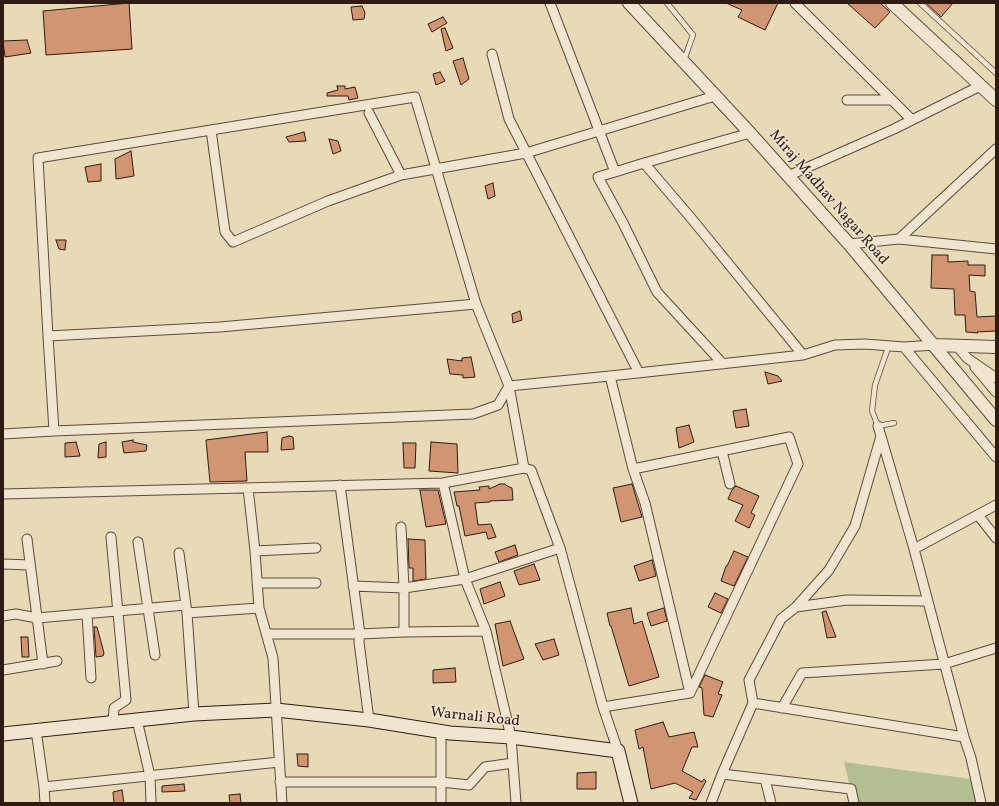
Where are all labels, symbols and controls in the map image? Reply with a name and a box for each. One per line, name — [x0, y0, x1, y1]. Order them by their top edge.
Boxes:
street label: Miraj Madhav Nagar Road — [764, 127, 892, 269]
street label: Warnali Road — [429, 704, 521, 732]

